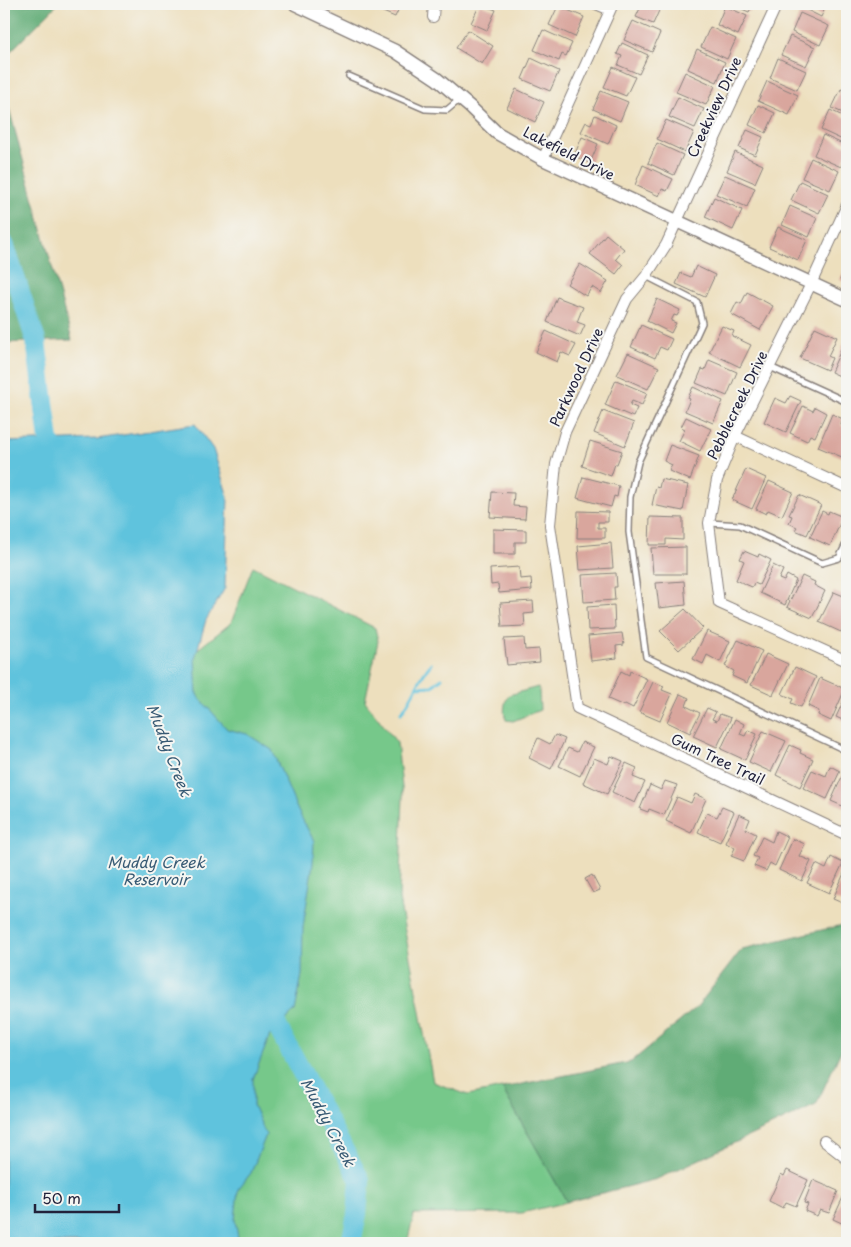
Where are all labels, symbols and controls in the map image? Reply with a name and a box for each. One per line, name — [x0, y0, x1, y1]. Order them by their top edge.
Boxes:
street label: Creekview Drive — [681, 53, 747, 161]
street label: Lakefield Drive — [520, 121, 618, 185]
street label: Parkwood Drive — [544, 324, 608, 430]
street label: Pebblecreek Drive — [702, 347, 772, 463]
water label: Muddy Creek — [142, 700, 199, 800]
street label: Gum Tree Trail — [668, 728, 768, 790]
water label: Muddy Creek Reservoir — [107, 850, 206, 890]
water label: Muddy Creek — [296, 1074, 362, 1171]
scale bar — [35, 1182, 119, 1214]
text: 50 m — [42, 1186, 81, 1209]

